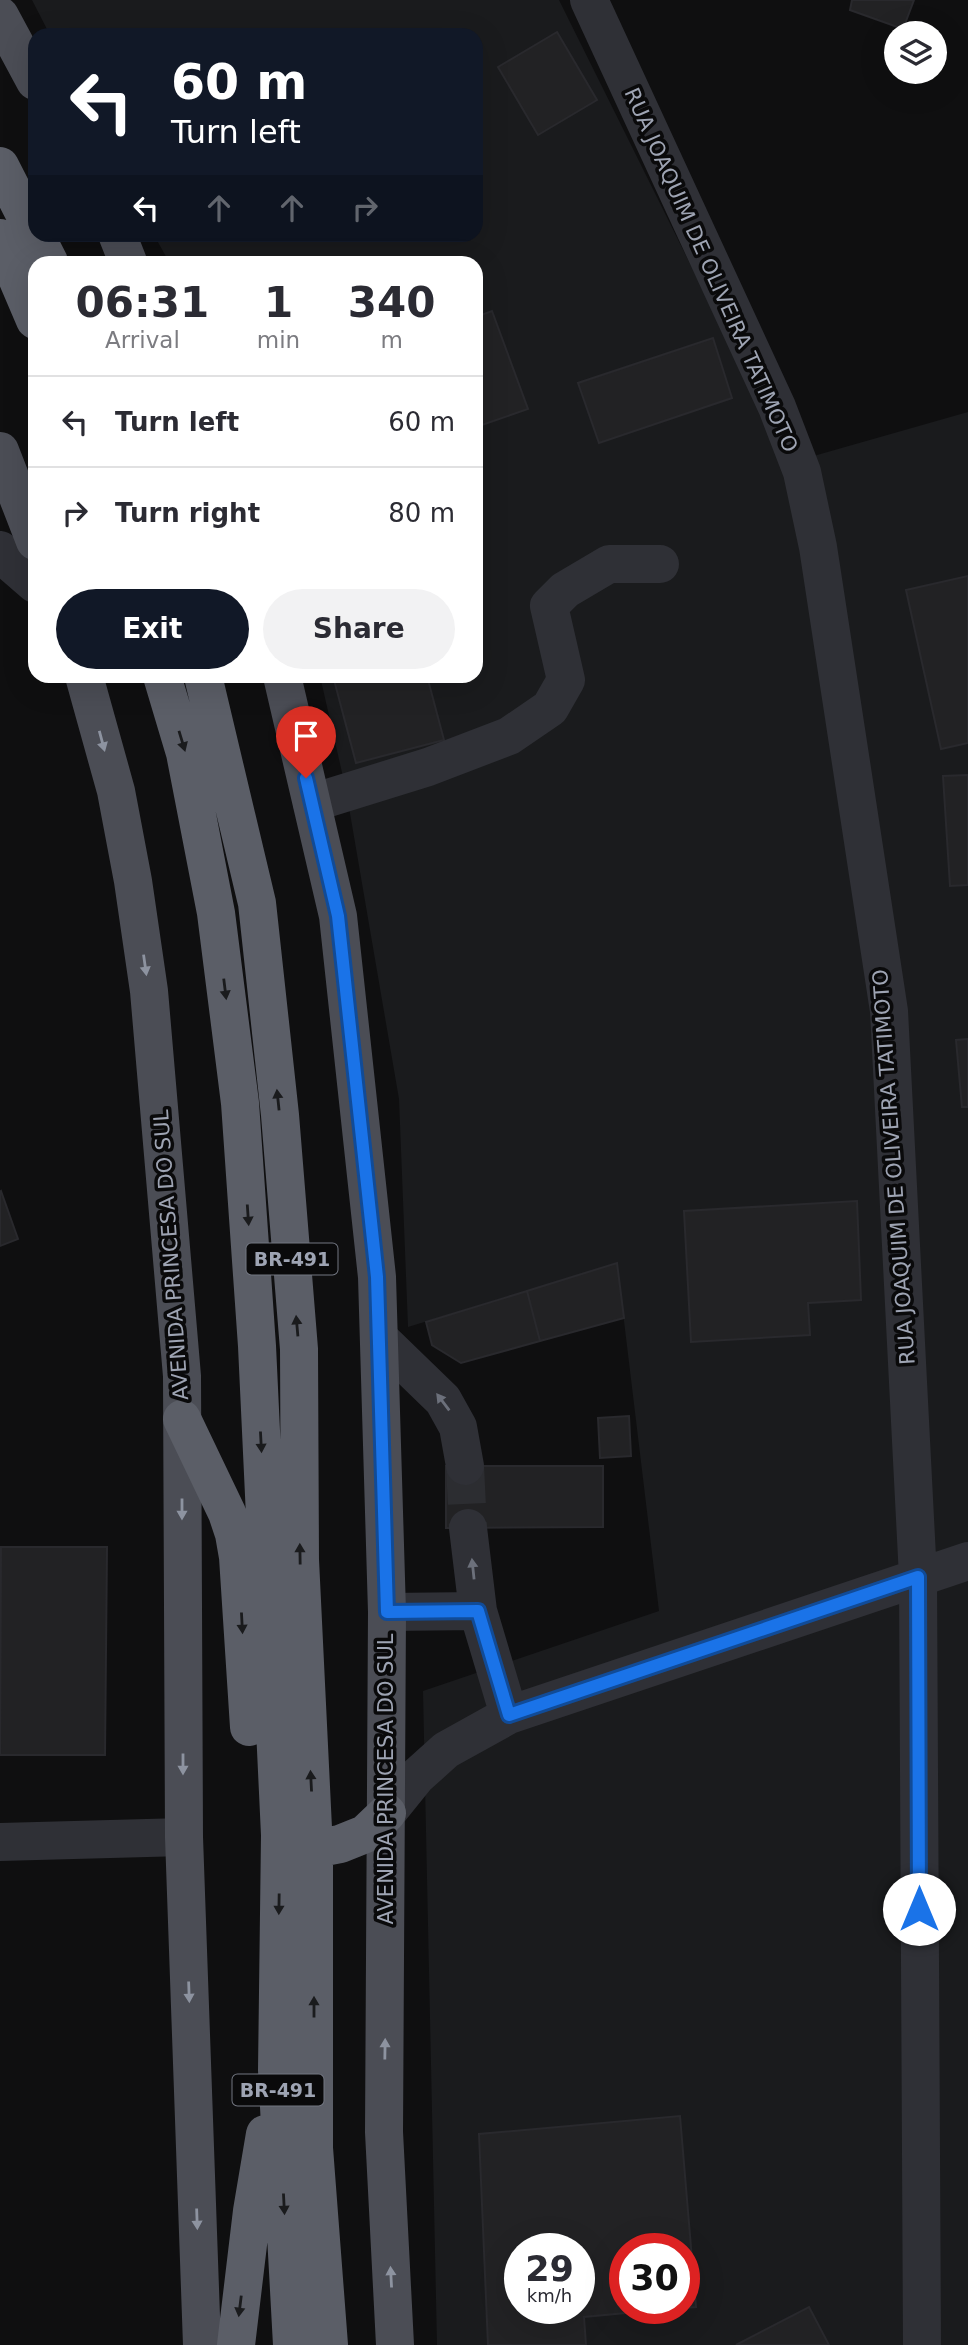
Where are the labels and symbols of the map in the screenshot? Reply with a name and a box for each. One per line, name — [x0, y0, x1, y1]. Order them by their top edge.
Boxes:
street label: RUA JOAQUIM DE OLIVEIRA TATIMOTO — [619, 84, 803, 456]
pin — [276, 706, 336, 778]
one-way arrow — [98, 731, 108, 752]
one-way arrow — [177, 731, 187, 752]
one-way arrow — [140, 954, 151, 976]
street label: RUA JOAQUIM DE OLIVEIRA TATIMOTO — [868, 968, 920, 1366]
one-way arrow — [220, 978, 231, 1000]
one-way arrow — [272, 1089, 283, 1111]
street label: AVENIDA PRINCESA DO SUL — [149, 1109, 193, 1401]
one-way arrow — [243, 1204, 254, 1226]
road number: BR-491 — [246, 1244, 338, 1274]
one-way arrow — [291, 1315, 302, 1337]
one-way arrow — [436, 1393, 450, 1412]
one-way arrow — [256, 1431, 267, 1453]
one-way arrow — [176, 1498, 188, 1520]
one-way arrow — [294, 1543, 306, 1565]
one-way arrow — [467, 1558, 478, 1580]
one-way arrow — [237, 1612, 248, 1634]
street label: AVENIDA PRINCESA DO SUL — [374, 1633, 398, 1925]
one-way arrow — [177, 1753, 189, 1775]
one-way arrow — [305, 1770, 316, 1792]
position arrow — [882, 1872, 956, 1946]
one-way arrow — [273, 1893, 285, 1915]
one-way arrow — [183, 1981, 195, 2003]
one-way arrow — [308, 1995, 320, 2017]
one-way arrow — [379, 2038, 391, 2060]
road number: BR-491 — [232, 2074, 324, 2106]
one-way arrow — [279, 2194, 290, 2216]
one-way arrow — [192, 2208, 203, 2230]
speed limit sign: 30 — [609, 2233, 700, 2324]
one-way arrow — [386, 2266, 397, 2288]
one-way arrow — [235, 2296, 246, 2318]

